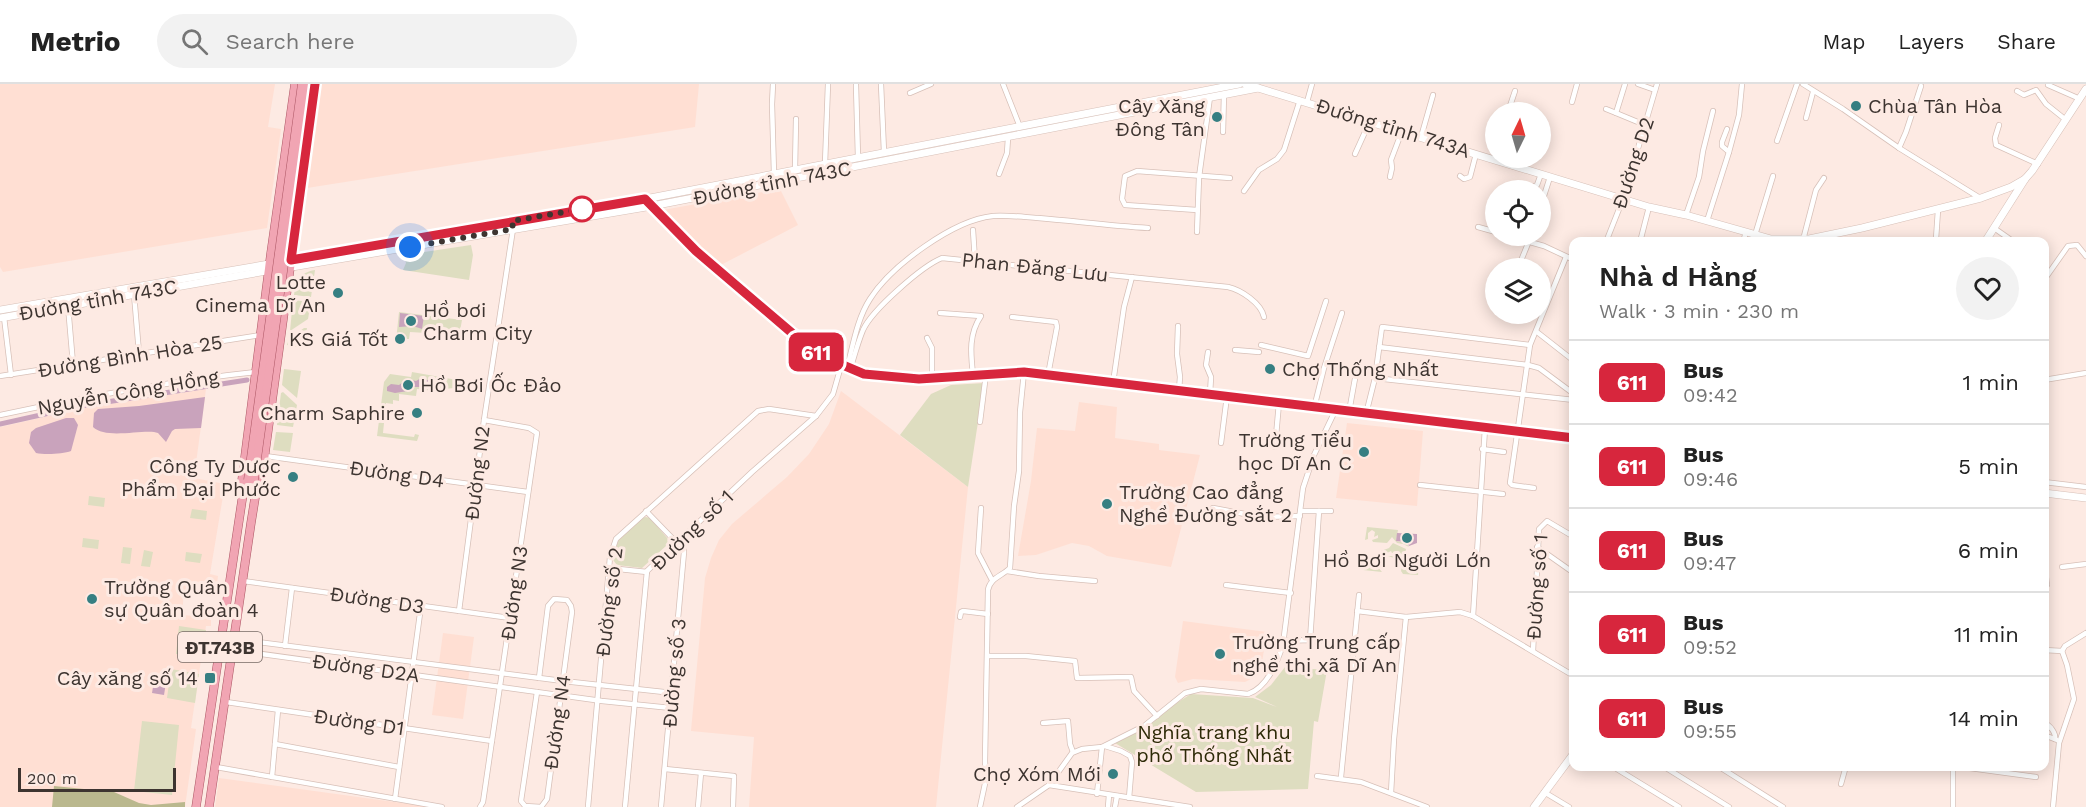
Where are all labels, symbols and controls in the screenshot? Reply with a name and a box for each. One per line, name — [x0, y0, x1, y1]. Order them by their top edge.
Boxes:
search box — [157, 14, 577, 68]
text: Metrio — [30, 25, 121, 58]
icon: search — [178, 25, 211, 58]
text: Search here — [226, 29, 355, 54]
text: Map — [1822, 29, 1865, 54]
text: Layers — [1898, 29, 1964, 54]
text: Share — [1997, 29, 2056, 54]
street label: Đường tỉnh 743A — [1313, 93, 1473, 163]
place label: Cây Xăng Đông Tân — [1115, 94, 1205, 141]
place label: Chùa Tân Hòa — [1868, 94, 2002, 118]
marker: Chùa Tân Hòa — [1849, 99, 1863, 113]
north arrow — [1485, 102, 1551, 168]
map controls — [1485, 102, 1551, 324]
marker: Cây Xăng Đông Tân — [1210, 110, 1224, 124]
street label: Đường D2 — [1607, 114, 1659, 212]
street label: Đường tỉnh 743C — [691, 156, 853, 210]
button: locate — [1485, 180, 1551, 246]
unlabelled marker — [569, 196, 595, 222]
your location — [395, 232, 425, 262]
street label: Phan Đăng Lưu — [960, 247, 1110, 287]
button: heart — [1956, 257, 2019, 320]
button: layers — [1485, 258, 1551, 324]
text: Nhà d Hằng — [1599, 260, 1757, 293]
place label: Lotte Cinema Dĩ An — [195, 270, 326, 317]
street label: Đường tỉnh 743C — [17, 274, 179, 326]
marker: Lotte Cinema Dĩ An — [331, 286, 345, 300]
place label: Hồ bơi Charm City — [423, 298, 533, 345]
text: Walk · 3 min · 230 m — [1599, 299, 1799, 323]
marker: Hồ bơi Charm City — [404, 314, 418, 328]
place label: KS Giá Tốt — [289, 327, 389, 351]
street label: Đường Bình Hòa 25 — [36, 330, 224, 382]
marker: KS Giá Tốt — [393, 332, 407, 346]
line badge: 611 — [782, 332, 850, 372]
text: 611 — [801, 340, 831, 365]
place label: Chợ Thống Nhất — [1282, 357, 1439, 381]
text: Bus — [1683, 358, 1723, 383]
marker: Chợ Thống Nhất — [1263, 362, 1277, 376]
street label: Nguyễn Công Hồng — [36, 364, 221, 420]
text: 611 — [1617, 370, 1647, 395]
text: 1 min — [1962, 370, 2019, 395]
place label: Hồ Bơi Ốc Đảo — [420, 372, 562, 397]
marker: Hồ Bơi Ốc Đảo — [401, 378, 415, 392]
text: 09:42 — [1683, 383, 1738, 407]
place label: Charm Saphire — [260, 401, 405, 425]
marker: Charm Saphire — [410, 406, 424, 420]
street label: Đường N2 — [459, 424, 495, 522]
place label: Trường Tiểu học Dĩ An C — [1238, 428, 1352, 475]
text: Bus — [1683, 442, 1723, 467]
marker: Trường Tiểu học Dĩ An C — [1357, 445, 1371, 459]
place label: Công Ty Dược Phẩm Đại Phước — [121, 454, 281, 501]
text: 611 — [1617, 454, 1647, 479]
text: 5 min — [1958, 454, 2019, 479]
street label: Đường D4 — [348, 455, 446, 493]
text: 09:46 — [1683, 467, 1738, 491]
marker: Công Ty Dược Phẩm Đại Phước — [286, 470, 300, 484]
place label: Trường Cao đẳng Nghề Đường sắt 2 — [1119, 480, 1292, 527]
street label: Đường số 1 — [646, 485, 738, 575]
marker: Trường Cao đẳng Nghề Đường sắt 2 — [1100, 497, 1114, 511]
text: Bus — [1683, 526, 1723, 551]
marker: Hồ Bơi Người Lớn — [1400, 531, 1414, 545]
street label: Đường số 1 — [1521, 533, 1553, 641]
text: 611 — [1617, 538, 1647, 563]
text: 6 min — [1958, 538, 2019, 563]
street label: Đường N3 — [495, 544, 533, 642]
street label: Đường số 2 — [590, 546, 628, 658]
place label: Hồ Bơi Người Lớn — [1323, 548, 1491, 572]
text: 09:47 — [1683, 551, 1736, 575]
place label: Trường Quân sự Quân đoàn 4 — [104, 575, 259, 622]
street label: Đường D3 — [328, 582, 426, 618]
marker: Trường Quân sự Quân đoàn 4 — [85, 592, 99, 606]
text: Bus — [1683, 610, 1723, 635]
street label: Đường số 3 — [657, 617, 691, 729]
text: 611 — [1617, 622, 1647, 647]
text: 11 min — [1954, 622, 2019, 647]
place label: Trường Trung cấp nghề thị xã Dĩ An — [1232, 630, 1401, 677]
road number: ĐT.743B — [178, 632, 262, 662]
text: 09:52 — [1683, 635, 1737, 659]
marker: Trường Trung cấp nghề thị xã Dĩ An — [1213, 647, 1227, 661]
street label: Đường D2A — [311, 649, 421, 687]
place label: Cây xăng số 14 — [57, 666, 198, 690]
marker: Cây xăng số 14 — [203, 671, 217, 685]
street label: Đường N4 — [538, 673, 576, 771]
text: Bus — [1683, 694, 1723, 719]
street label: Đường D1 — [312, 704, 406, 740]
text: 611 — [1617, 706, 1647, 731]
text: 14 min — [1949, 706, 2019, 731]
text: 09:55 — [1683, 719, 1737, 743]
park label: Nghĩa trang khu phố Thống Nhất — [1136, 720, 1292, 767]
place label: Chợ Xóm Mới — [973, 762, 1101, 786]
scale bar — [18, 765, 176, 792]
marker: Chợ Xóm Mới — [1106, 767, 1120, 781]
text: 200 m — [27, 769, 77, 788]

